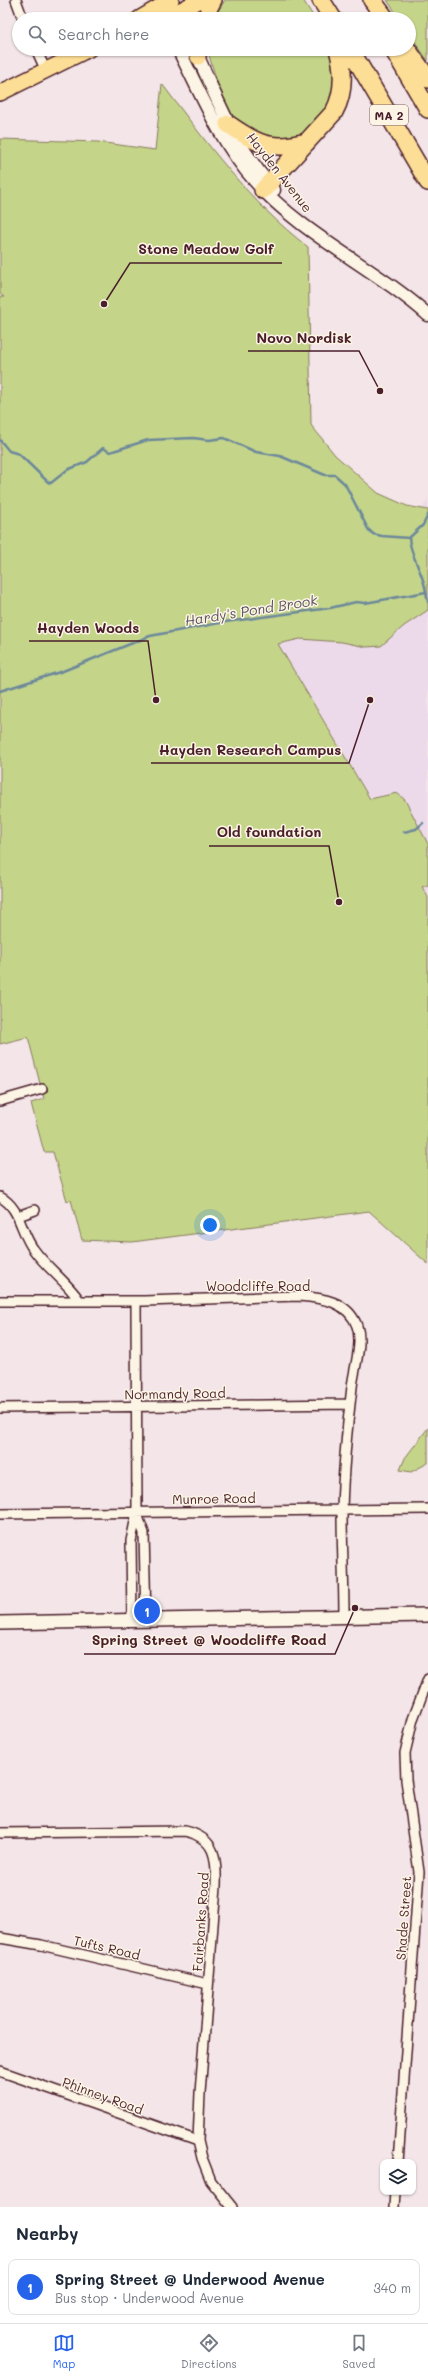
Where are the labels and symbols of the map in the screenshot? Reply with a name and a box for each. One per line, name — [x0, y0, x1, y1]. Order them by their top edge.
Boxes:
road number: MA 2 — [370, 105, 408, 125]
street label: Hayden Avenue — [244, 129, 316, 215]
callout: Stone Meadow Golf — [130, 237, 282, 263]
text: Stone Meadow Golf — [138, 239, 275, 258]
callout: Novo Nordisk — [248, 325, 359, 351]
text: Novo Nordisk — [257, 328, 351, 347]
water label: Hardy's Pond Brook — [183, 590, 319, 630]
callout: Hayden Woods — [29, 615, 148, 641]
text: Hayden Woods — [37, 618, 139, 637]
callout: Hayden Research Campus — [151, 737, 349, 763]
text: Hayden Research Campus — [159, 740, 341, 759]
callout: Old foundation — [209, 820, 329, 846]
text: Old foundation — [217, 822, 321, 841]
your location — [200, 1215, 220, 1235]
street label: Woodcliffe Road — [206, 1277, 310, 1294]
street label: Normandy Road — [124, 1384, 226, 1402]
street label: Munroe Road — [172, 1489, 256, 1507]
pin: 1 — [134, 1596, 160, 1626]
callout: Spring Street @ Woodcliffe Road — [84, 1628, 335, 1654]
text: Spring Street @ Woodcliffe Road — [92, 1630, 326, 1649]
street label: Fairbanks Road — [188, 1872, 212, 1972]
street label: Shade Street — [392, 1875, 414, 1961]
street label: Tufts Road — [72, 1931, 142, 1963]
street label: Phinney Road — [60, 2072, 146, 2118]

